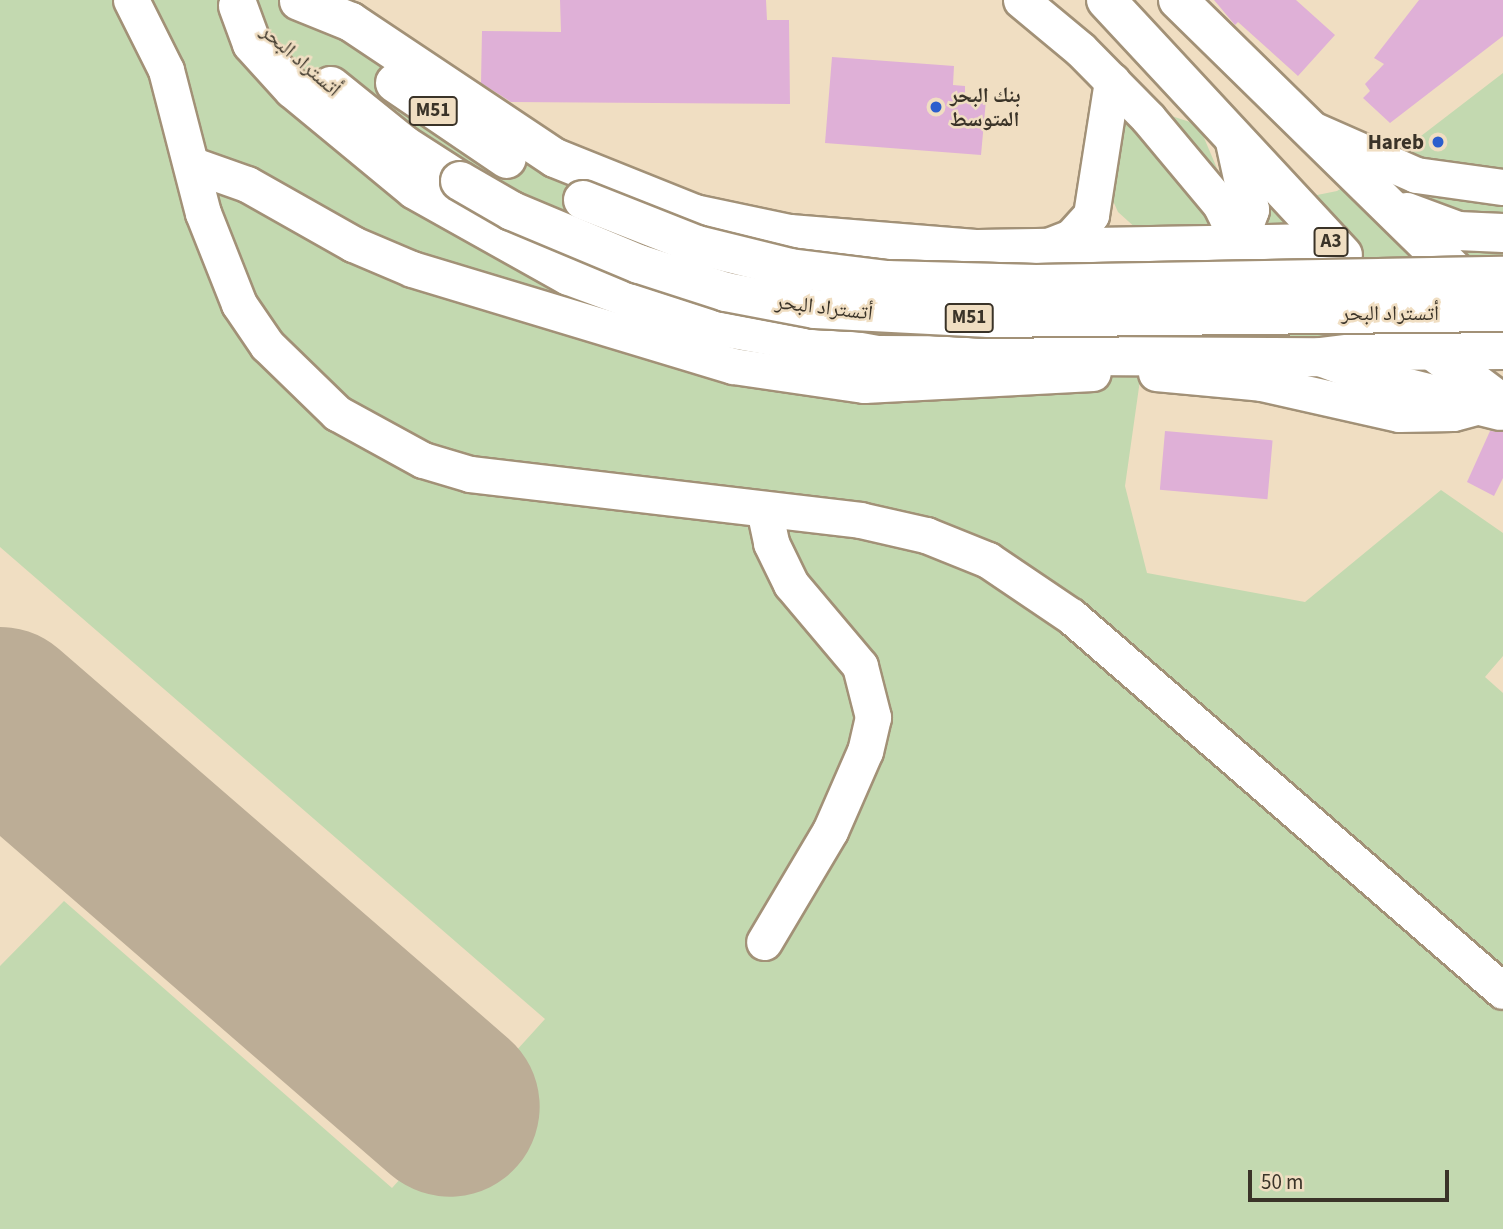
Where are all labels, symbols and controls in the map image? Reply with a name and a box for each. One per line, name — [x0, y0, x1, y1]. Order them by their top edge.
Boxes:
street label: أتستراد البحر — [256, 18, 346, 102]
place label: بنك البحر المتوسط — [950, 82, 1020, 132]
road number: M51 — [408, 96, 458, 127]
marker: بنك البحر المتوسط — [928, 99, 944, 115]
place label: Hareb — [1368, 129, 1424, 155]
marker: Hareb — [1430, 134, 1446, 150]
road number: A3 — [1314, 226, 1348, 258]
street label: أتستراد البحر — [774, 289, 874, 325]
street label: أتستراد البحر — [1341, 300, 1439, 326]
road number: M51 — [944, 302, 993, 334]
scale bar — [1251, 1156, 1452, 1200]
text: 50 m — [1261, 1167, 1303, 1197]

